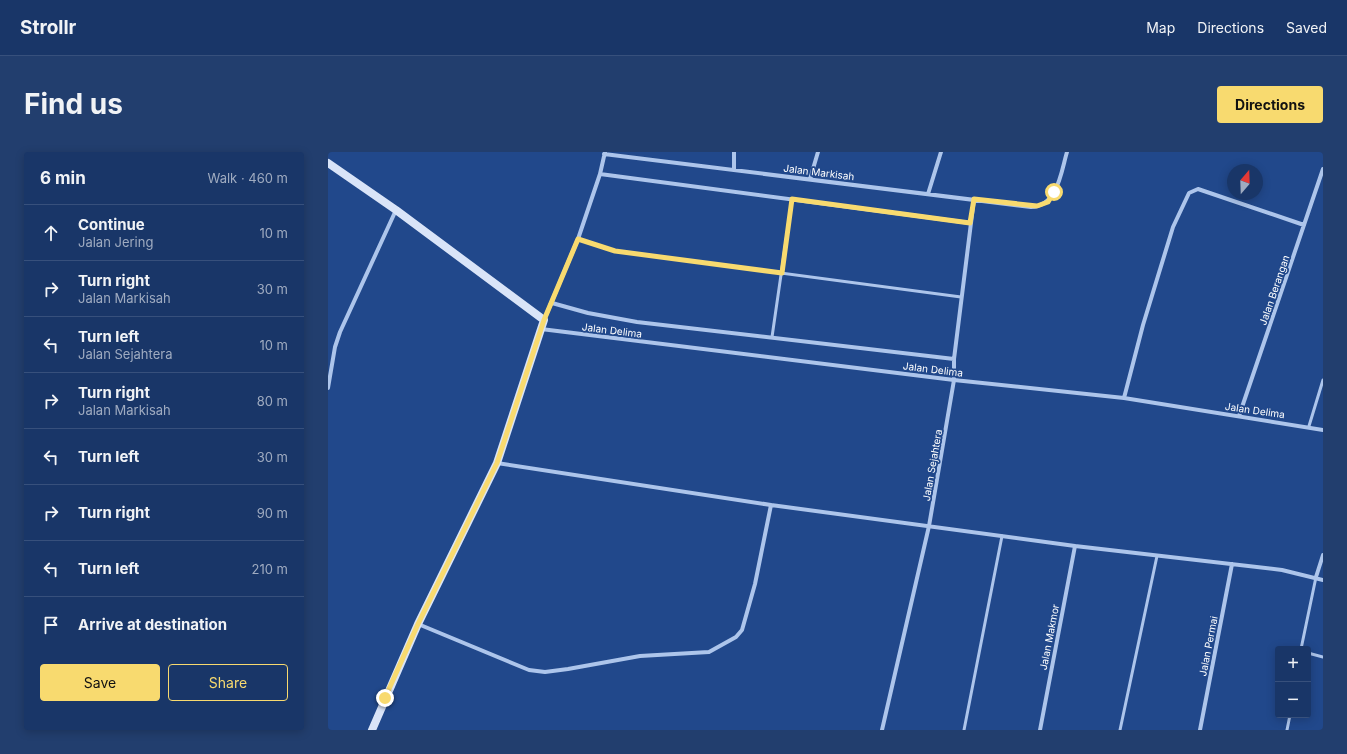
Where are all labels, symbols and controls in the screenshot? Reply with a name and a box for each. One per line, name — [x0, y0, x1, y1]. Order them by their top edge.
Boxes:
text: Strollr — [20, 16, 76, 39]
text: Map — [1146, 19, 1175, 36]
text: Directions — [1197, 19, 1264, 36]
text: Saved — [1286, 19, 1327, 36]
button: Directions — [1217, 86, 1323, 123]
text: Find us — [24, 87, 123, 121]
street label: Jalan Markisah — [783, 162, 855, 182]
north arrow — [1227, 164, 1263, 200]
text: 6 min — [40, 168, 86, 188]
text: Walk · 460 m — [208, 170, 288, 186]
route start — [1045, 183, 1063, 201]
text: Continue — [78, 215, 145, 234]
icon: ahead — [40, 222, 62, 244]
text: 10 m — [259, 225, 288, 241]
text: Jalan Jering — [78, 234, 153, 250]
street label: Jalan Berangan — [1256, 253, 1292, 327]
text: Turn right — [78, 271, 150, 290]
icon: right — [40, 278, 62, 300]
text: 30 m — [257, 281, 288, 297]
text: Jalan Markisah — [78, 290, 171, 306]
street label: Jalan Delima — [581, 320, 643, 340]
text: Turn left — [78, 327, 139, 346]
icon: left — [40, 334, 62, 356]
text: 10 m — [259, 337, 288, 353]
text: Jalan Sejahtera — [78, 346, 172, 362]
street label: Jalan Delima — [902, 359, 964, 379]
text: Turn right — [78, 383, 150, 402]
icon: right — [40, 390, 62, 412]
text: 80 m — [257, 393, 288, 409]
street label: Jalan Delima — [1224, 400, 1286, 420]
text: Jalan Markisah — [78, 402, 171, 418]
street label: Jalan Sejahtera — [920, 428, 944, 502]
icon: left — [40, 446, 62, 468]
text: Turn left — [78, 447, 139, 466]
text: 30 m — [257, 449, 288, 465]
icon: right — [40, 502, 62, 524]
text: Turn right — [78, 503, 150, 522]
text: 90 m — [257, 505, 288, 521]
icon: left — [40, 558, 62, 580]
text: Turn left — [78, 559, 139, 578]
text: 210 m — [252, 561, 288, 577]
street label: Jalan Makmor — [1037, 603, 1061, 671]
icon: arrive — [40, 614, 62, 636]
text: Arrive at destination — [78, 615, 227, 634]
street label: Jalan Permai — [1196, 615, 1220, 677]
map controls — [1275, 646, 1311, 718]
button: + — [1275, 646, 1311, 682]
button: Save — [40, 664, 160, 701]
button: Share — [168, 664, 288, 701]
button: − — [1275, 682, 1311, 718]
route end — [376, 689, 394, 707]

